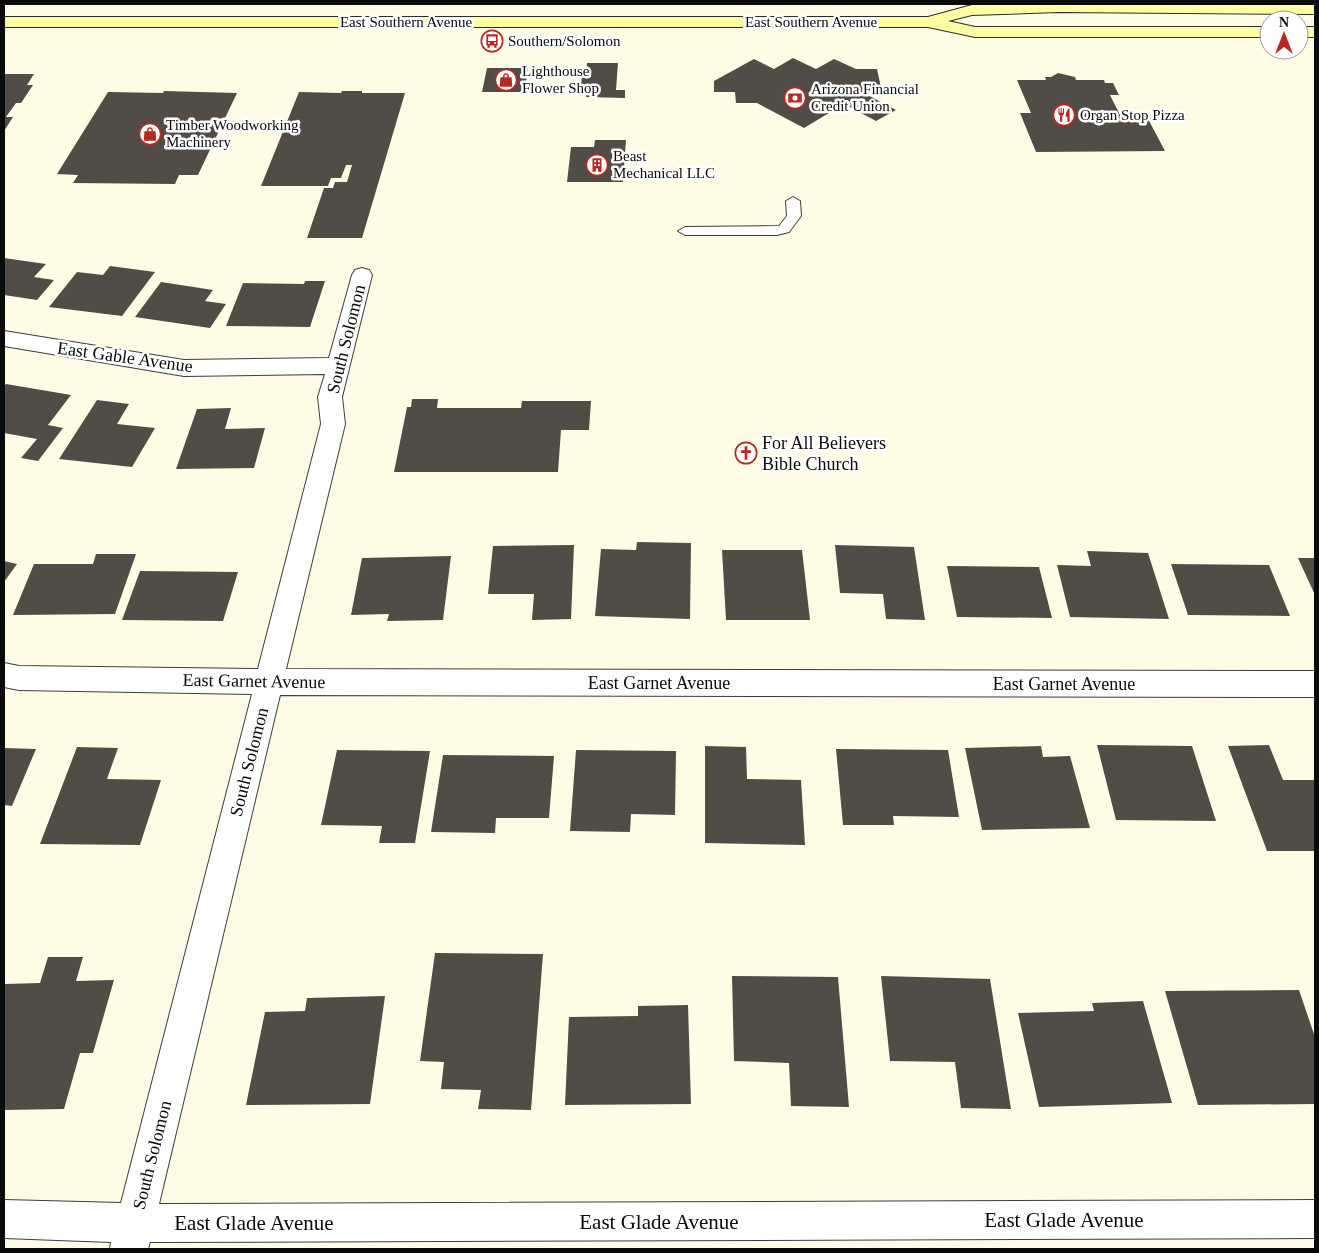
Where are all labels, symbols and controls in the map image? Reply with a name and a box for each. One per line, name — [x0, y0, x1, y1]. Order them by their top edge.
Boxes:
north arrow — [1259, 10, 1309, 60]
street label: East Southern Avenue — [340, 14, 472, 30]
street label: East Southern Avenue — [745, 14, 877, 30]
text: N — [1279, 15, 1289, 30]
bus stop icon: Southern/Solomon — [480, 29, 504, 53]
place label: Southern/Solomon — [508, 33, 621, 49]
place label: Lighthouse Flower Shop — [522, 63, 599, 96]
shop icon: Lighthouse Flower Shop — [494, 68, 518, 92]
place label: Arizona Financial Credit Union — [811, 81, 919, 114]
bank icon: Arizona Financial Credit Union — [783, 86, 807, 110]
restaurant icon: Organ Stop Pizza — [1052, 103, 1076, 127]
place label: Organ Stop Pizza — [1080, 107, 1185, 123]
place label: Timber Woodworking Machinery — [166, 117, 299, 150]
shop icon: Timber Woodworking Machinery — [138, 122, 162, 146]
place label: Beast Mechanical LLC — [613, 148, 715, 181]
building icon: Beast Mechanical LLC — [585, 153, 609, 177]
street label: South Solomon — [323, 282, 369, 396]
street label: East Gable Avenue — [56, 338, 194, 376]
place label: For All Believers Bible Church — [762, 433, 886, 474]
church icon: For All Believers Bible Church — [734, 441, 758, 465]
street label: East Garnet Avenue — [183, 670, 325, 692]
street label: East Garnet Avenue — [588, 673, 730, 693]
street label: East Garnet Avenue — [993, 674, 1135, 694]
street label: South Solomon — [226, 705, 272, 819]
street label: South Solomon — [129, 1098, 175, 1212]
street label: East Glade Avenue — [984, 1208, 1144, 1232]
street label: East Glade Avenue — [579, 1210, 739, 1234]
street label: East Glade Avenue — [174, 1211, 334, 1235]

